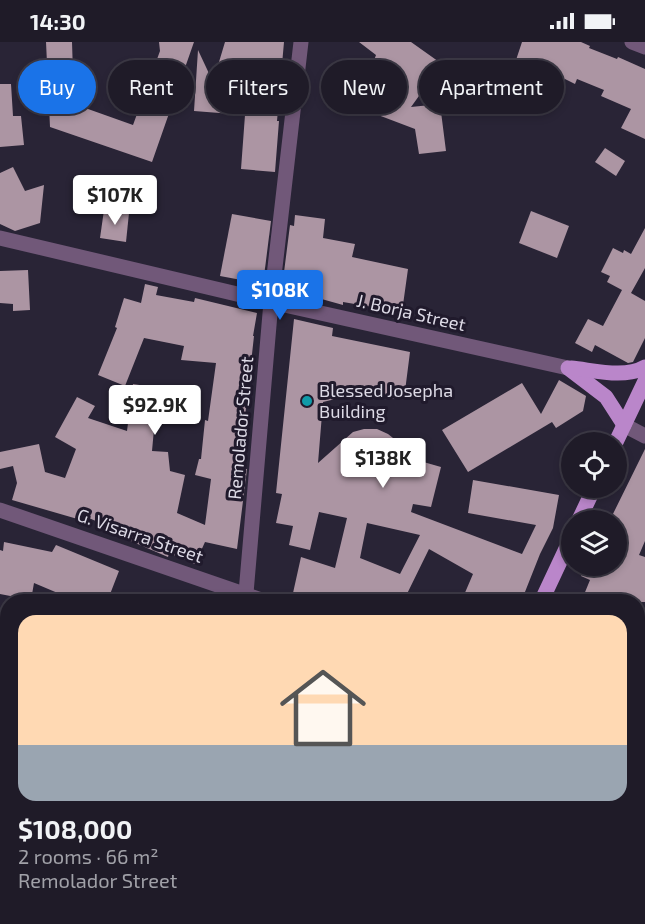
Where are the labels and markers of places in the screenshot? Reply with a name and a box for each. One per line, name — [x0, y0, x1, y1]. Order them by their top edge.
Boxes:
pin: $107K — [73, 175, 157, 226]
pin: $108K — [238, 270, 322, 321]
place label: Blessed Josepha Building — [319, 379, 453, 422]
pin: $92.9K — [106, 385, 204, 436]
marker: Blessed Josepha Building — [300, 394, 314, 408]
pin: $138K — [341, 438, 425, 489]

